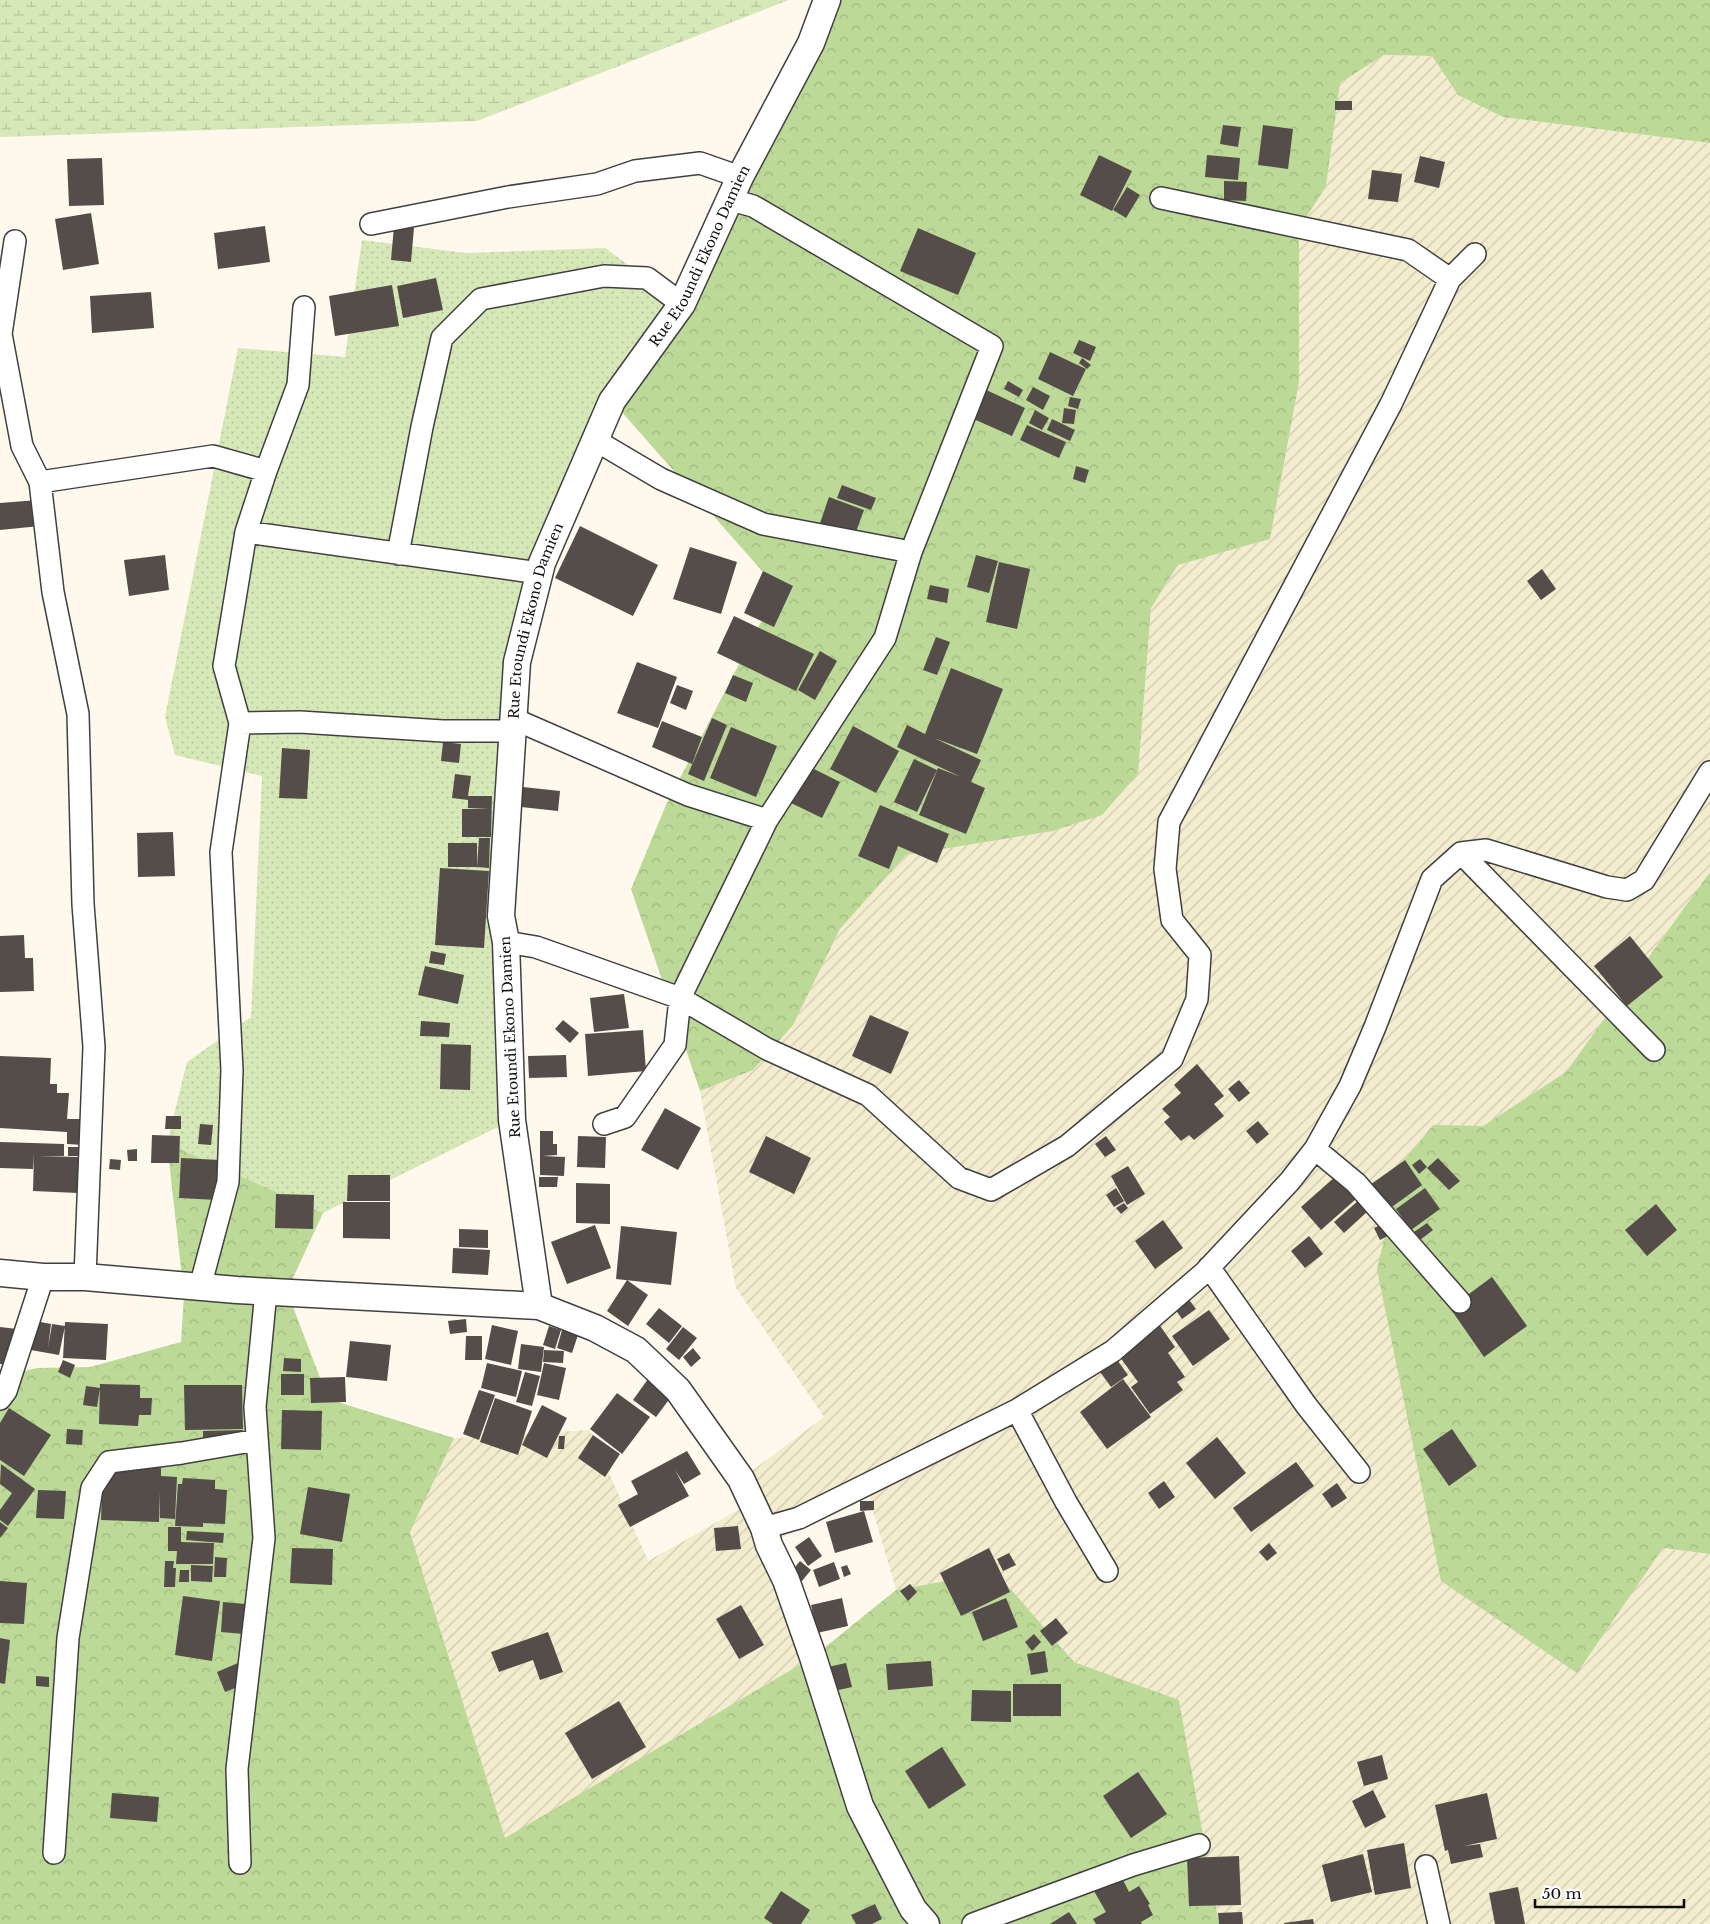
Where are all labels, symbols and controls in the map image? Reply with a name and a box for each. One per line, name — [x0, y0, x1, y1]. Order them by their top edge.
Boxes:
street label: Rue Etoundi Ekono Damien — [645, 162, 754, 350]
street label: Rue Etoundi Ekono Damien — [504, 520, 567, 720]
street label: Rue Etoundi Ekono Damien — [496, 935, 524, 1138]
scale bar — [1535, 1876, 1684, 1908]
text: 50 m — [1542, 1884, 1582, 1903]

